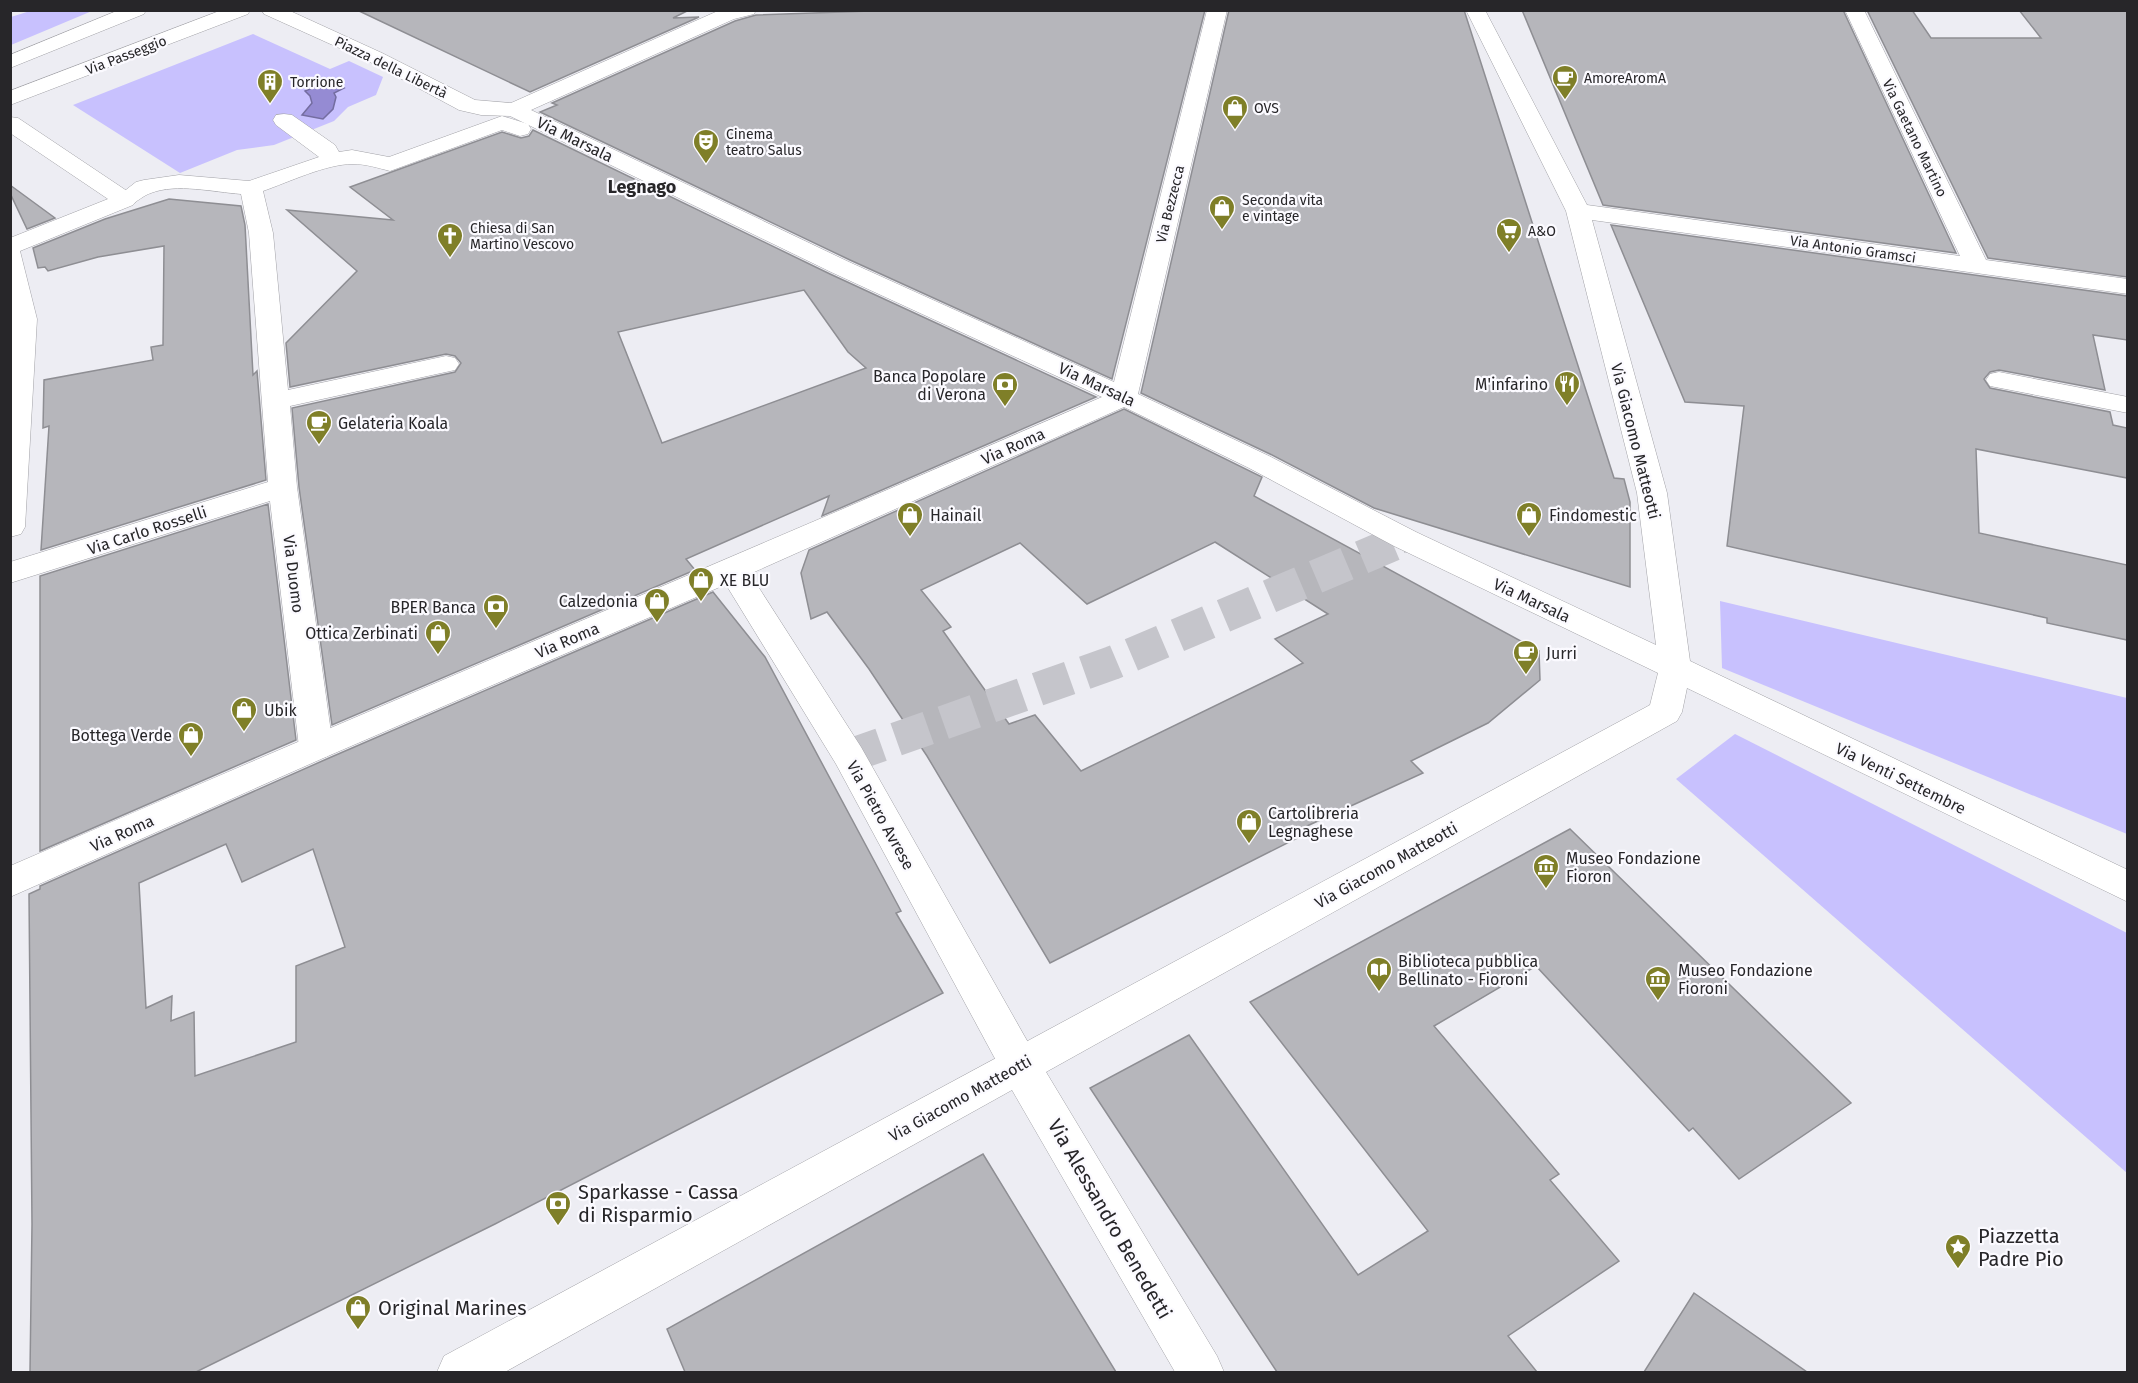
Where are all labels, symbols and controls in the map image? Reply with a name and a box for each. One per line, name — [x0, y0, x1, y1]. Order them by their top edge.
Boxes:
street label: Via Passeggio — [83, 32, 169, 79]
street label: Piazza della Libertà — [332, 33, 450, 102]
cafe icon: AmoreAromA — [1550, 63, 1580, 101]
building icon: Torrione — [255, 67, 285, 105]
place label: AmoreAromA — [1584, 70, 1666, 87]
place label: Torrione — [290, 74, 343, 91]
street label: Via Gaetano Martino — [1879, 76, 1950, 200]
shop icon: OVS — [1220, 93, 1250, 131]
place label: OVS — [1254, 100, 1279, 117]
street label: Via Marsala — [533, 113, 616, 166]
place label: Cinema teatro Salus — [726, 126, 802, 159]
theatre icon: Cinema teatro Salus — [691, 127, 721, 165]
street label: Via Bezzecca — [1153, 164, 1188, 245]
district label: Legnago — [608, 176, 676, 198]
place label: Seconda vita e vintage — [1242, 192, 1323, 225]
shop icon: Seconda vita e vintage — [1207, 193, 1237, 231]
supermarket icon: A&O — [1494, 216, 1524, 254]
place label: Chiesa di San Martino Vescovo — [470, 220, 574, 253]
church icon: Chiesa di San Martino Vescovo — [435, 221, 465, 259]
place label: A&O — [1528, 223, 1556, 240]
street label: Via Antonio Gramsci — [1789, 232, 1917, 267]
street label: Via Marsala — [1055, 358, 1138, 411]
street label: Via Giacomo Matteotti — [1607, 361, 1664, 521]
place label: Banca Popolare di Verona — [873, 367, 986, 404]
restaurant icon: M'infarino — [1552, 369, 1582, 407]
bank icon: Banca Popolare di Verona — [990, 370, 1020, 408]
place label: M'infarino — [1475, 375, 1548, 394]
cafe icon: Gelateria Koala — [304, 408, 334, 446]
place label: Gelateria Koala — [338, 414, 448, 433]
street label: Via Roma — [978, 424, 1048, 469]
shop icon: Hainail — [895, 500, 925, 538]
shop icon: Findomestic — [1514, 500, 1544, 538]
street label: Via Carlo Rosselli — [85, 502, 209, 559]
place label: Hainail — [930, 506, 982, 525]
place label: Findomestic — [1549, 506, 1637, 525]
street label: Via Duomo — [279, 534, 308, 614]
shop icon: XE BLU — [686, 565, 716, 603]
place label: XE BLU — [720, 571, 769, 590]
street label: Via Marsala — [1490, 574, 1573, 627]
shop icon: Calzedonia — [642, 586, 672, 624]
bank icon: BPER Banca — [481, 592, 511, 630]
place label: Calzedonia — [559, 592, 638, 611]
place label: BPER Banca — [390, 598, 476, 617]
shop icon: Ottica Zerbinati — [423, 618, 453, 656]
street label: Via Roma — [532, 619, 602, 662]
place label: Ottica Zerbinati — [305, 624, 418, 643]
cafe icon: Jurri — [1511, 638, 1541, 676]
place label: Jurri — [1546, 644, 1577, 663]
shop icon: Ubik — [229, 695, 259, 733]
place label: Ubik — [264, 701, 298, 720]
shop icon: Bottega Verde — [176, 720, 206, 758]
place label: Bottega Verde — [71, 726, 172, 745]
street label: Via Venti Settembre — [1833, 739, 1969, 818]
street label: Via Pietro Avrese — [843, 757, 918, 873]
place label: Cartolibreria Legnaghese — [1268, 804, 1359, 841]
shop icon: Cartolibreria Legnaghese — [1234, 807, 1264, 845]
street label: Via Roma — [87, 811, 157, 856]
street label: Via Giacomo Matteotti — [1312, 818, 1461, 913]
place label: Museo Fondazione Fioron — [1566, 849, 1701, 886]
museum icon: Museo Fondazione Fioron — [1531, 852, 1561, 890]
place label: Biblioteca pubblica Bellinato - Fioroni — [1398, 952, 1538, 989]
library icon: Biblioteca pubblica Bellinato - Fioroni — [1364, 955, 1394, 993]
place label: Museo Fondazione Fioroni — [1678, 961, 1813, 998]
museum icon: Museo Fondazione Fioroni — [1643, 964, 1673, 1002]
street label: Via Giacomo Matteotti — [886, 1051, 1035, 1146]
street label: Via Alessandro Benedetti — [1043, 1115, 1177, 1323]
place label: Sparkasse - Cassa di Risparmio — [578, 1180, 739, 1227]
bank icon: Sparkasse - Cassa di Risparmio — [543, 1189, 573, 1227]
place label: Piazzetta Padre Pio — [1978, 1224, 2064, 1271]
place icon: Piazzetta Padre Pio — [1943, 1232, 1973, 1270]
shop icon: Original Marines — [343, 1293, 373, 1331]
place label: Original Marines — [378, 1296, 527, 1320]

